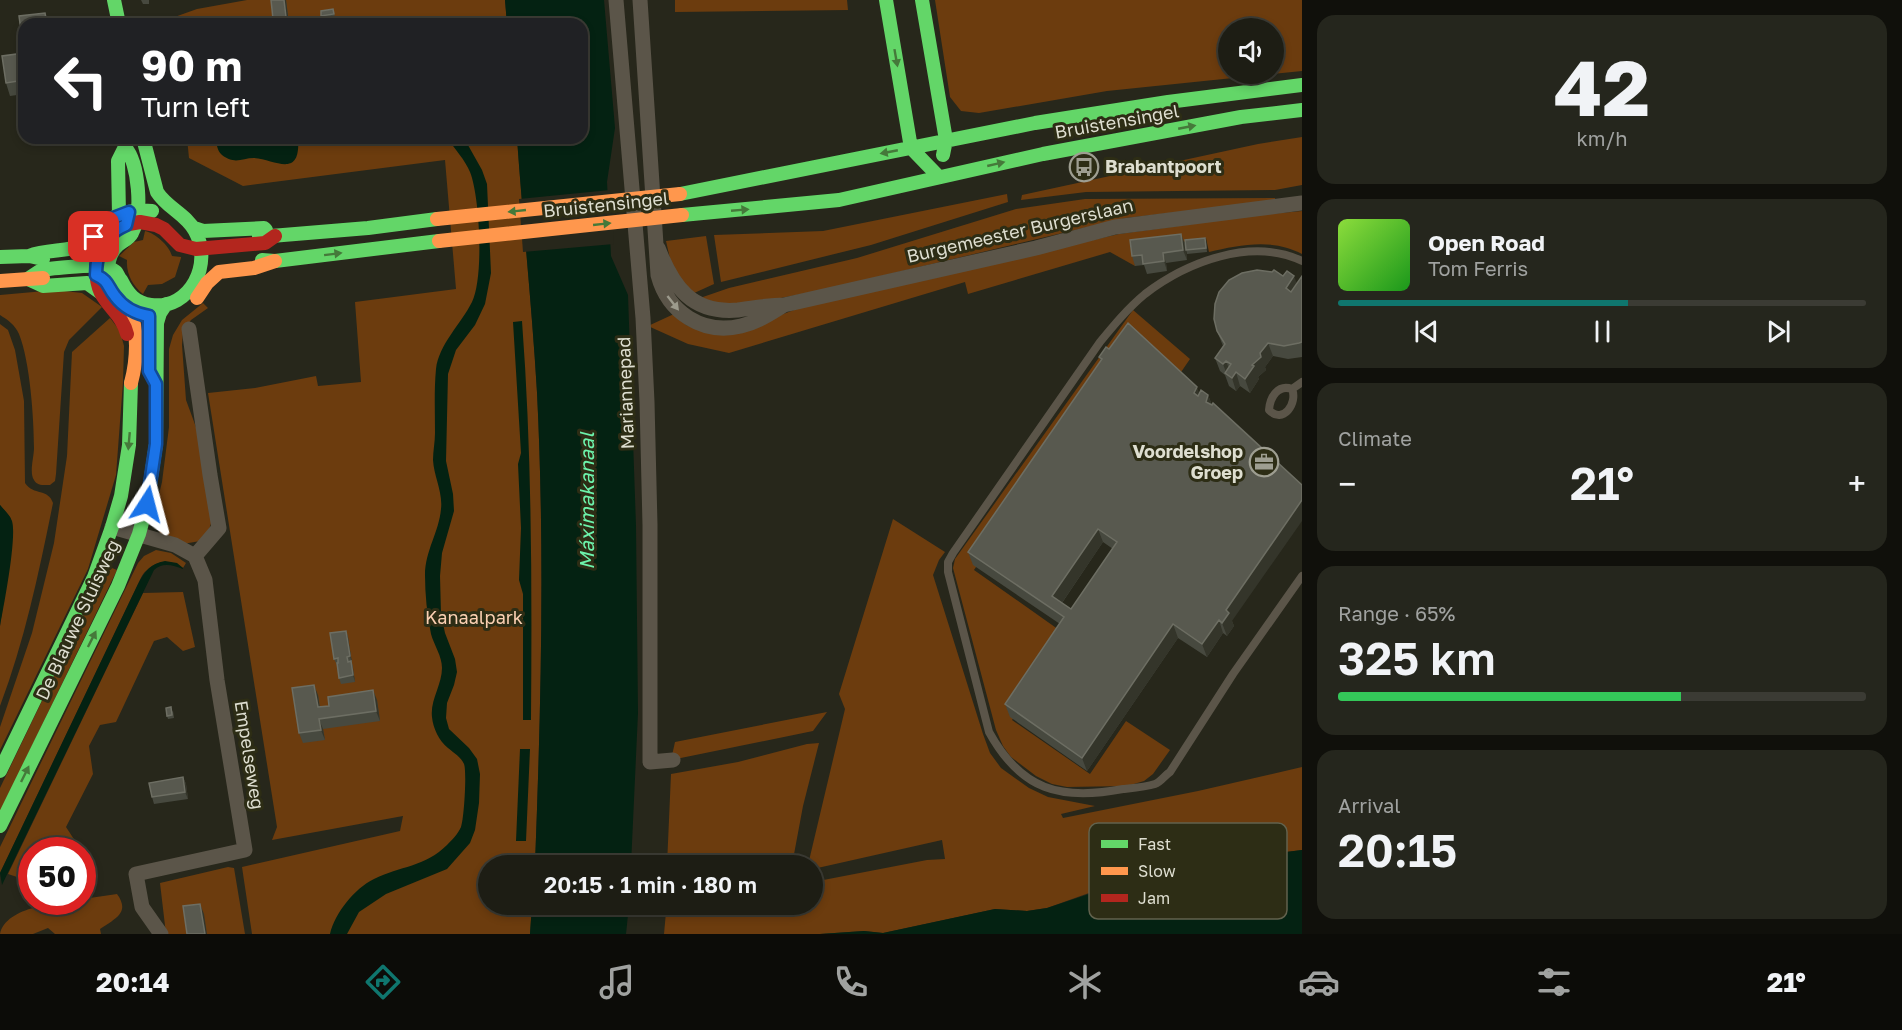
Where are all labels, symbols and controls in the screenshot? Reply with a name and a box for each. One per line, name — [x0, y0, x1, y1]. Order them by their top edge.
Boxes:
map controls — [1218, 18, 1284, 84]
button: sound — [1218, 18, 1284, 84]
text: 90 m — [141, 40, 242, 90]
text: 42 — [1554, 40, 1650, 133]
icon: left — [42, 42, 120, 120]
one-way arrow — [891, 48, 900, 67]
text: Turn left — [141, 91, 250, 123]
street label: Bruistensingel — [1053, 99, 1181, 143]
one-way arrow — [1178, 122, 1197, 131]
text: km/h — [1577, 126, 1627, 150]
one-way arrow — [879, 148, 898, 157]
bus stop icon: Brabantpoort — [1068, 151, 1100, 183]
place label: Brabantpoort — [1105, 155, 1222, 177]
one-way arrow — [987, 159, 1005, 169]
street label: Bruistensingel — [542, 186, 670, 222]
street label: Burgemeester Burgerslaan — [904, 193, 1135, 267]
one-way arrow — [731, 205, 750, 215]
one-way arrow — [507, 206, 526, 216]
pin — [68, 211, 119, 262]
one-way arrow — [592, 219, 611, 228]
icon: arrive — [77, 220, 110, 253]
text: Open Road — [1428, 229, 1545, 256]
one-way arrow — [324, 249, 343, 259]
text: Tom Ferris — [1428, 256, 1528, 280]
one-way arrow — [666, 295, 679, 311]
icon: previous — [1410, 315, 1443, 348]
icon: pause — [1586, 315, 1619, 348]
icon: next — [1762, 315, 1795, 348]
street label: Mariannepad — [612, 336, 638, 450]
text: Climate — [1338, 426, 1412, 450]
one-way arrow — [124, 432, 134, 451]
water label: Máximakanaal — [574, 432, 598, 570]
place label: Voordelshop Groep — [1132, 440, 1243, 483]
office icon: Voordelshop Groep — [1248, 446, 1280, 478]
text: 21° — [1570, 456, 1634, 510]
text: − — [1338, 464, 1356, 503]
text: + — [1848, 464, 1866, 503]
position arrow — [115, 472, 179, 536]
street label: De Blauwe Sluisweg — [30, 536, 124, 703]
text: Range · 65% — [1338, 601, 1455, 625]
park label: Kanaalpark — [425, 606, 523, 628]
one-way arrow — [87, 630, 96, 647]
text: 325 km — [1338, 631, 1496, 685]
street label: Empelseweg — [231, 699, 269, 811]
one-way arrow — [21, 765, 30, 782]
text: Arrival — [1338, 793, 1401, 817]
legend — [1089, 823, 1287, 919]
text: 20:15 — [1338, 823, 1457, 877]
text: Fast — [1138, 834, 1171, 854]
speed limit sign: 50 — [18, 837, 96, 915]
text: Slow — [1138, 861, 1176, 881]
text: 20:15 · 1 min · 180 m — [544, 871, 757, 898]
text: Jam — [1138, 888, 1170, 908]
icon: directions — [362, 961, 404, 1003]
icon: music — [596, 961, 638, 1003]
icon: phone — [830, 961, 872, 1003]
icon: climate — [1064, 961, 1106, 1003]
icon: car — [1298, 961, 1340, 1003]
icon: filters — [1533, 961, 1575, 1003]
text: 20:14 — [96, 966, 170, 998]
text: 21° — [1767, 966, 1806, 998]

